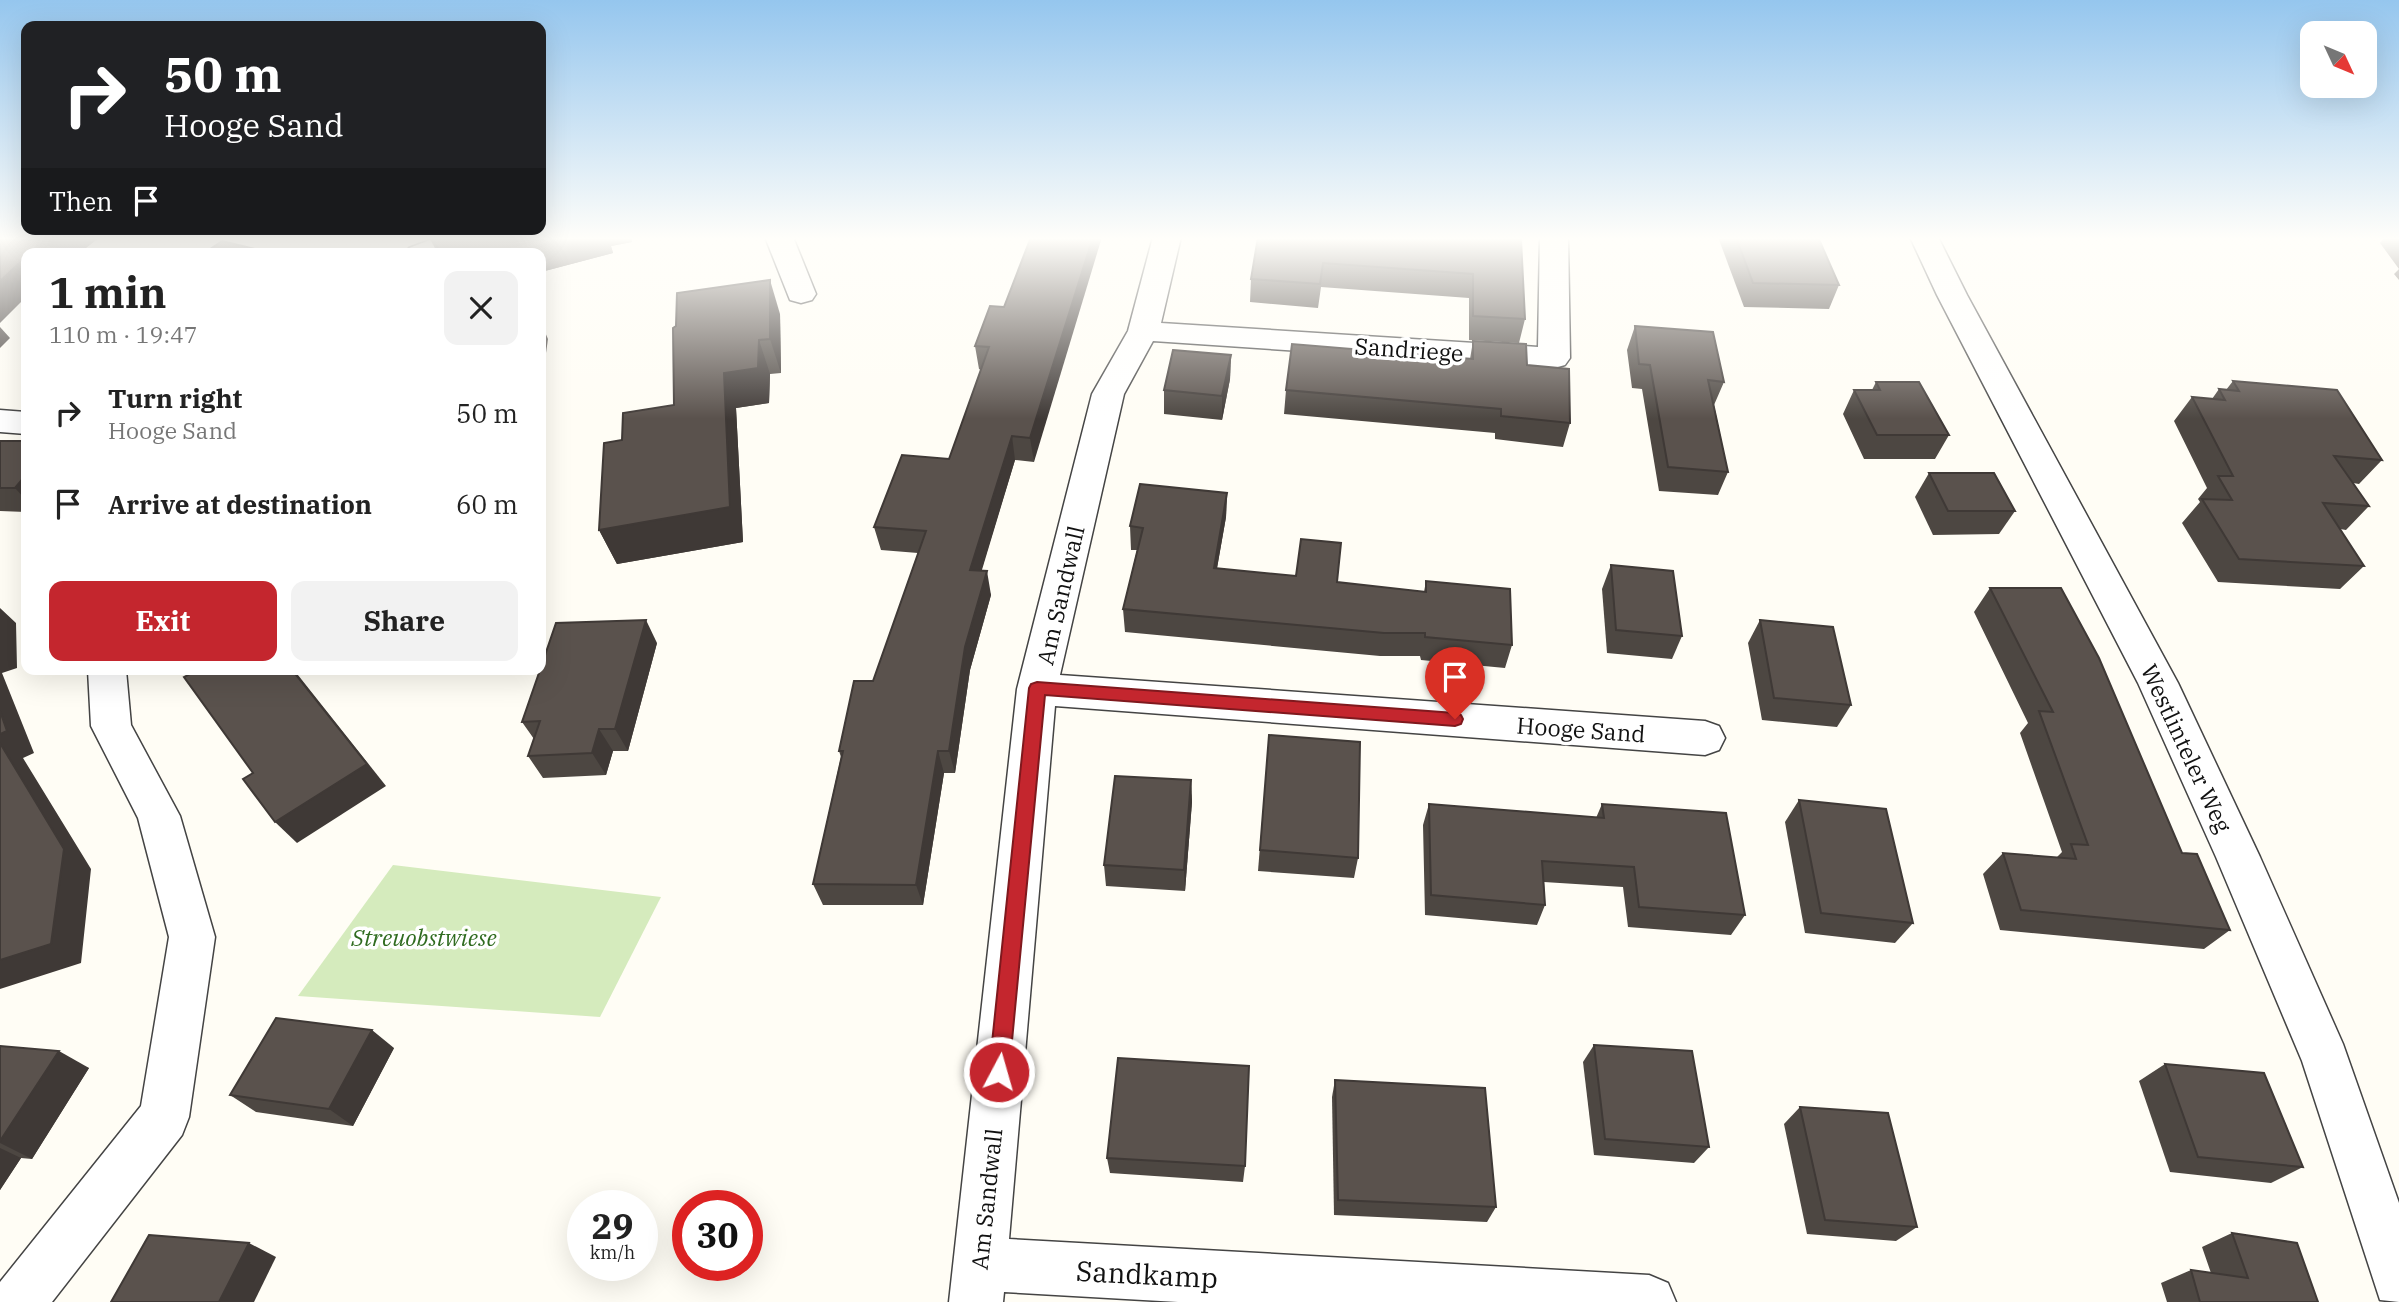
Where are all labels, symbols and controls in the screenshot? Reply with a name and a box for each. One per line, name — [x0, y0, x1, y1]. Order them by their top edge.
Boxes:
north arrow — [2300, 21, 2376, 98]
map controls — [2300, 21, 2377, 98]
text: 50 m — [164, 42, 282, 105]
icon: right — [49, 49, 140, 140]
text: Hooge Sand — [164, 104, 344, 146]
icon: arrive — [127, 182, 165, 220]
text: Then — [49, 184, 113, 218]
text: 1 min — [49, 265, 167, 320]
button: close — [444, 271, 518, 345]
text: 110 m · 19:47 — [49, 319, 198, 349]
street label: Sandriege — [1353, 330, 1465, 368]
text: Turn right — [108, 381, 242, 415]
icon: right — [49, 394, 87, 432]
text: 50 m — [456, 396, 518, 430]
text: Hooge Sand — [108, 415, 237, 445]
icon: arrive — [49, 485, 87, 523]
text: Arrive at destination — [108, 487, 372, 521]
text: 60 m — [456, 487, 518, 521]
street label: Am Sandwall — [1029, 522, 1091, 667]
button: Exit — [49, 581, 277, 661]
button: Share — [291, 581, 518, 661]
pin — [1425, 647, 1485, 719]
icon: arrive — [1436, 658, 1474, 696]
street label: Westlinteler Weg — [2135, 659, 2239, 838]
street label: Hooge Sand — [1516, 710, 1646, 748]
park label: Streuobstwiese — [350, 922, 497, 952]
position arrow — [962, 1035, 1036, 1109]
street label: Am Sandwall — [964, 1127, 1008, 1271]
speed limit sign: 30 — [672, 1190, 763, 1281]
text: 29 — [591, 1203, 634, 1249]
text: km/h — [590, 1241, 635, 1264]
street label: Sandkamp — [1075, 1252, 1219, 1296]

